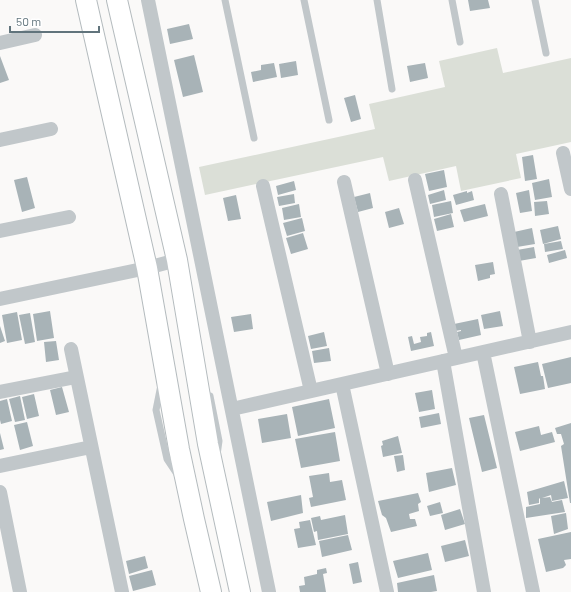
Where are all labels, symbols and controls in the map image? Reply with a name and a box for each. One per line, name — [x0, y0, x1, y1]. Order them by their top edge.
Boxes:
scale bar — [10, 8, 99, 34]
text: 50 m — [16, 14, 41, 28]

